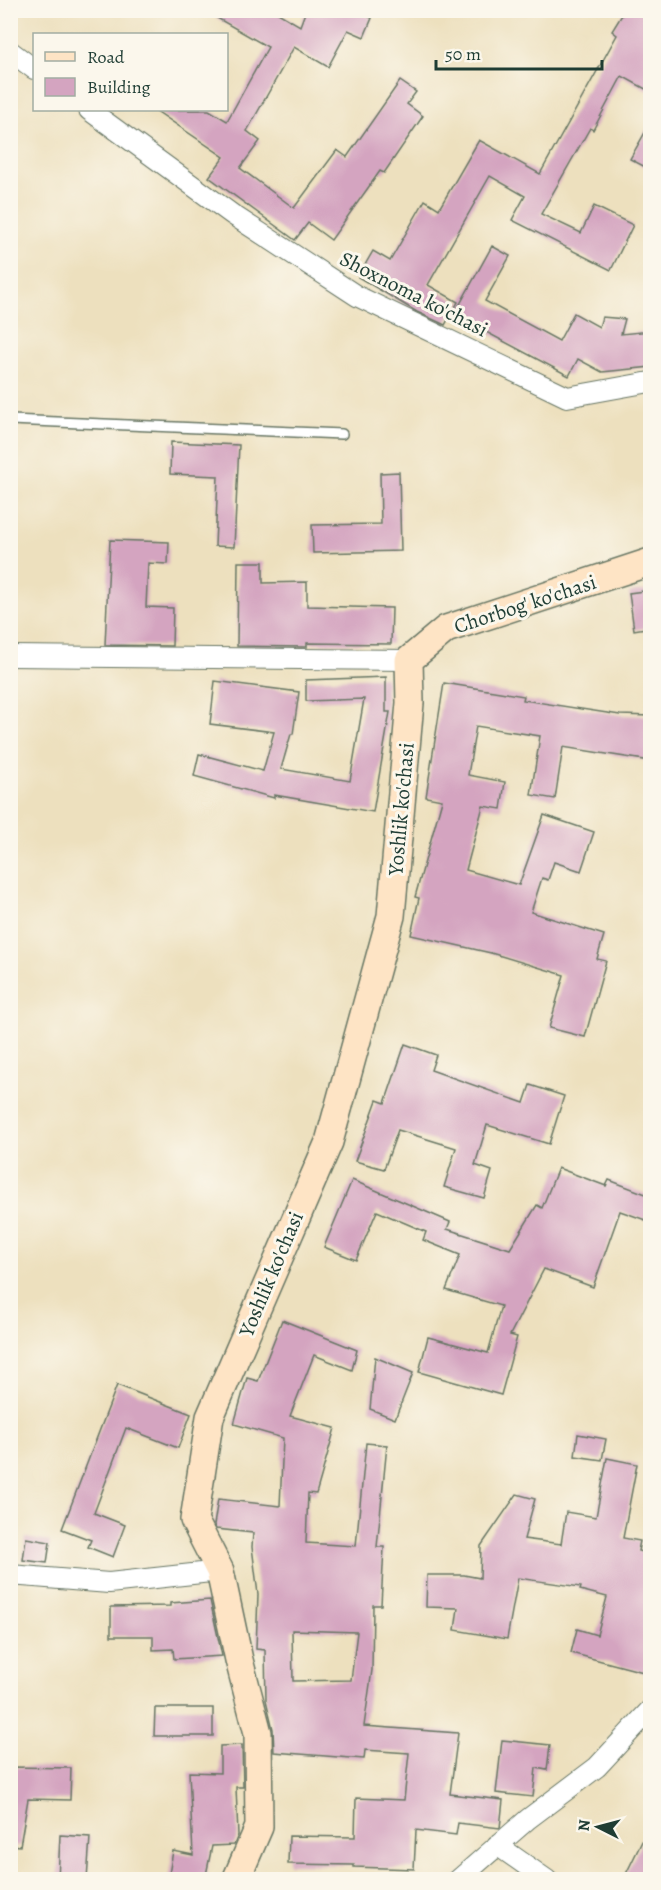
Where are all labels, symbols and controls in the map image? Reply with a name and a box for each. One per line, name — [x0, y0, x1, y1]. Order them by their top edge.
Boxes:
legend — [33, 33, 228, 111]
scale bar — [436, 33, 602, 71]
text: 50 m — [445, 42, 481, 66]
text: Road — [87, 45, 125, 69]
text: Building — [87, 75, 151, 99]
street label: Shoxnoma ko'chasi — [335, 245, 493, 343]
street label: Chorbog' ko'chasi — [450, 568, 600, 640]
street label: Yoshlik ko'chasi — [381, 741, 421, 878]
street label: Yoshlik ko'chasi — [232, 1207, 310, 1342]
north arrow — [568, 1797, 628, 1857]
text: N — [573, 1818, 596, 1832]

